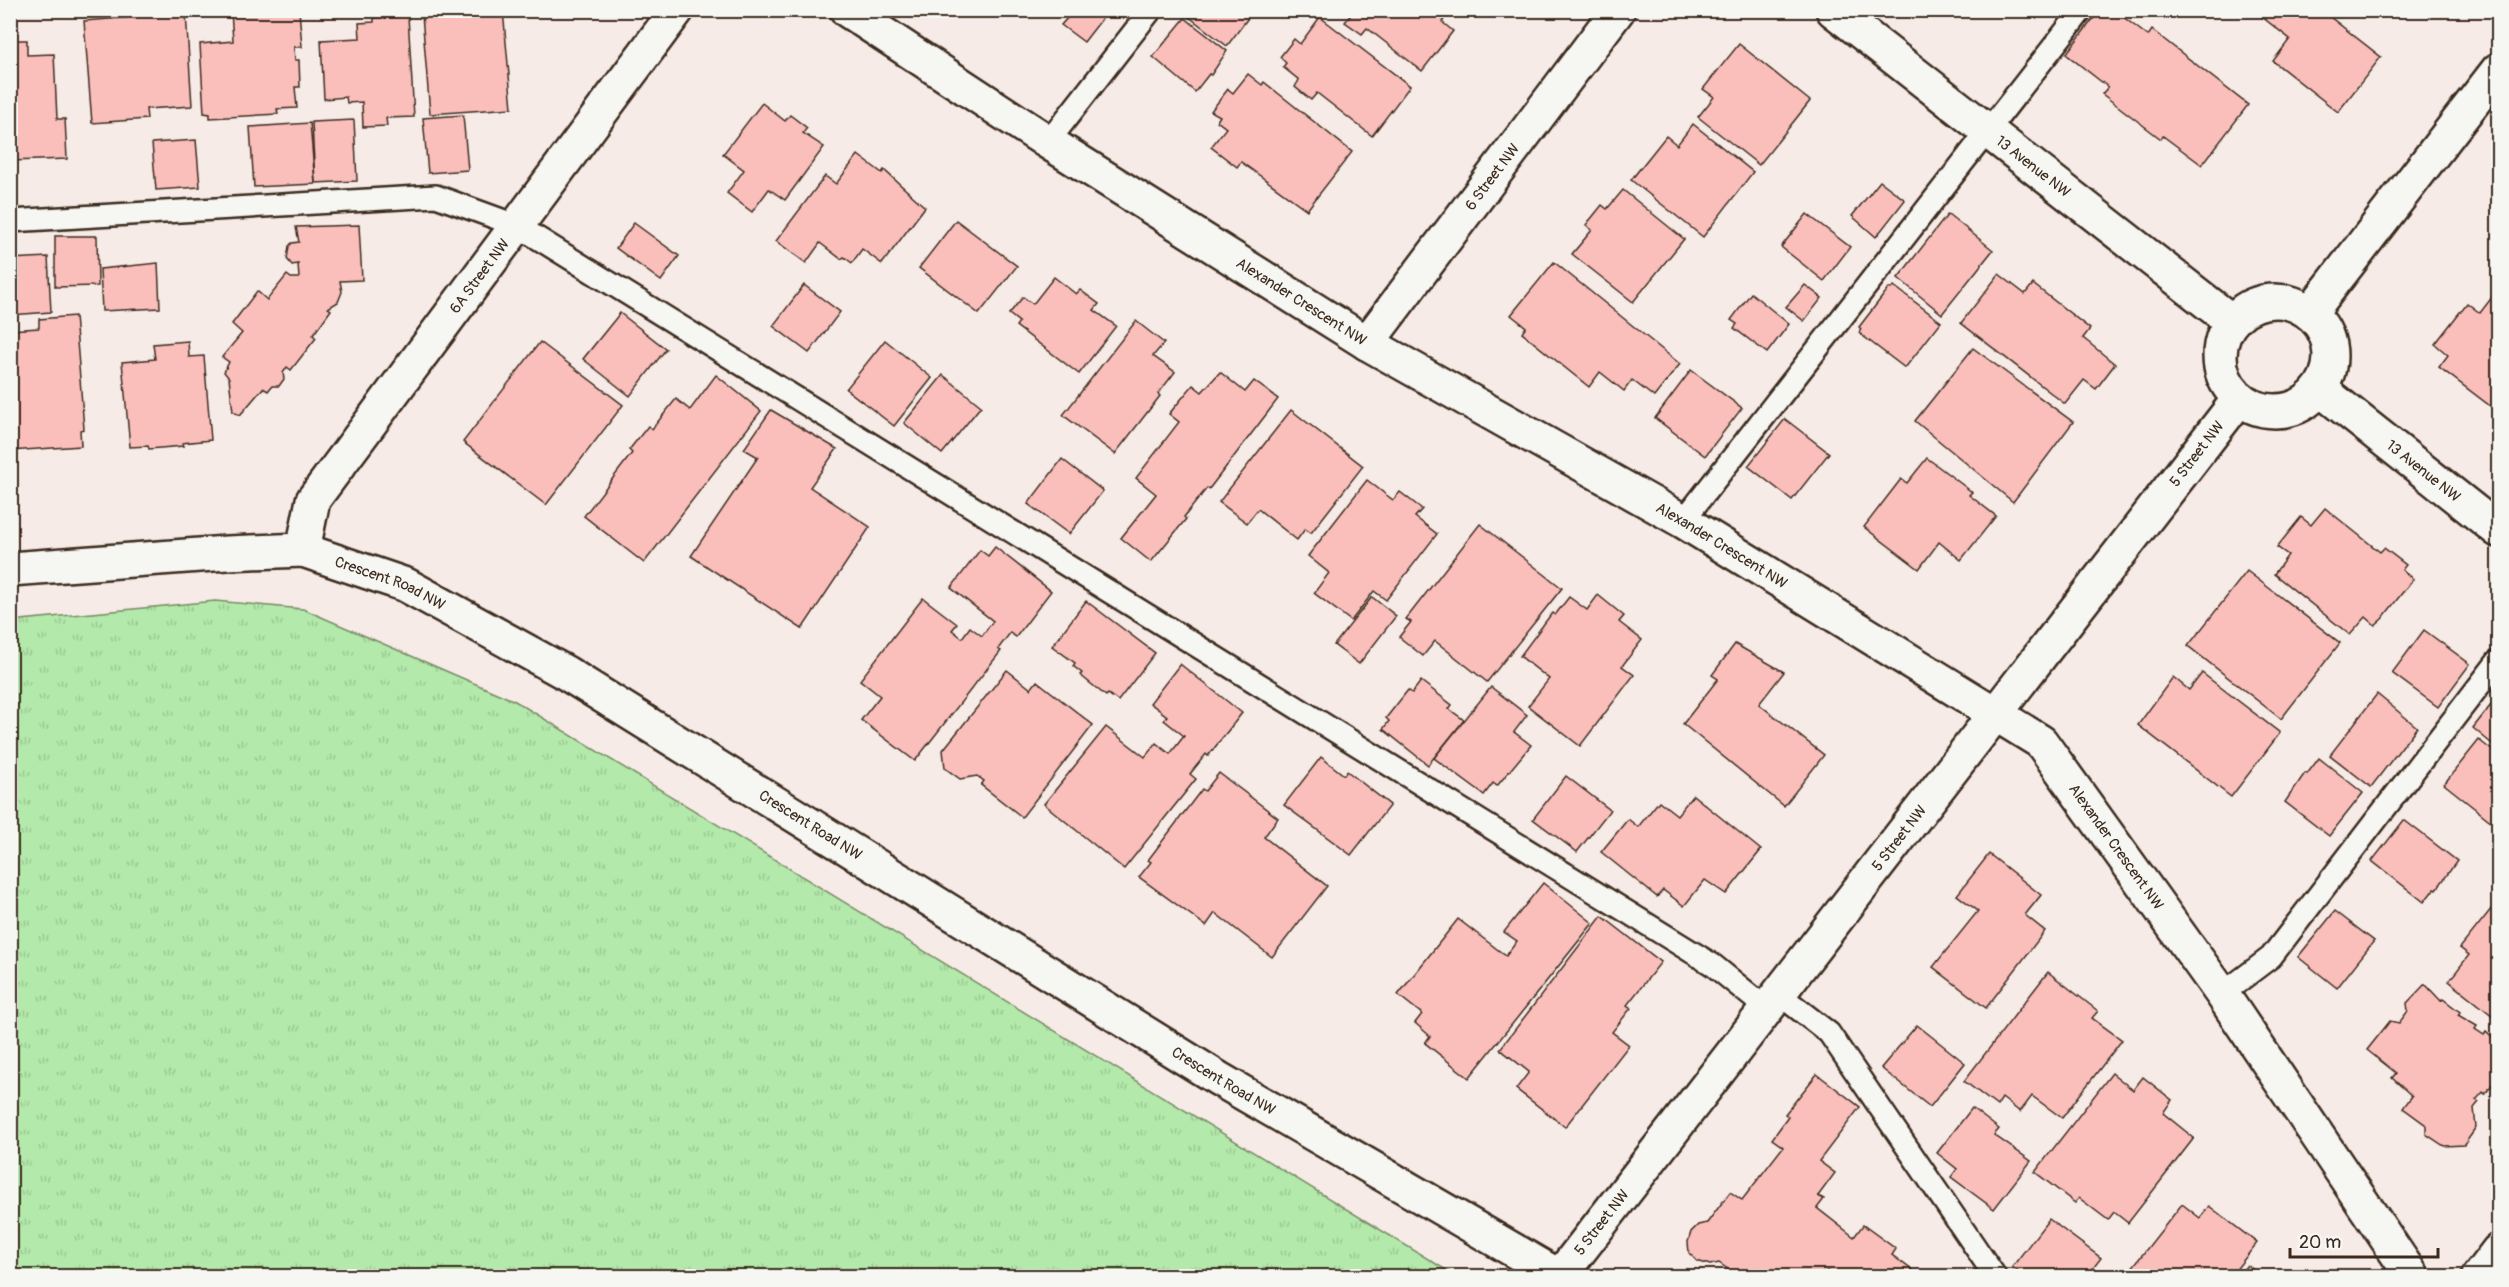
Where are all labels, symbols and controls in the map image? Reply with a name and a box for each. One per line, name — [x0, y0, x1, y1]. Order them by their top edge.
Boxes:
street label: 13 Avenue NW — [1992, 132, 2074, 202]
street label: 6 Street NW — [1461, 140, 1524, 214]
street label: 6A Street NW — [446, 235, 514, 318]
street label: Alexander Crescent NW — [1232, 254, 1370, 350]
street label: 5 Street NW — [2166, 417, 2229, 491]
street label: 13 Avenue NW — [2382, 436, 2464, 507]
street label: Alexander Crescent NW — [1652, 499, 1791, 593]
street label: Crescent Road NW — [332, 553, 449, 615]
street label: Alexander Crescent NW — [2064, 780, 2168, 914]
street label: Crescent Road NW — [755, 786, 866, 865]
street label: 5 Street NW — [1868, 801, 1931, 875]
street label: Crescent Road NW — [1168, 1043, 1279, 1120]
street label: 5 Street NW — [1571, 1186, 1634, 1259]
scale bar — [2290, 1221, 2438, 1259]
text: 20 m — [2299, 1231, 2341, 1254]

